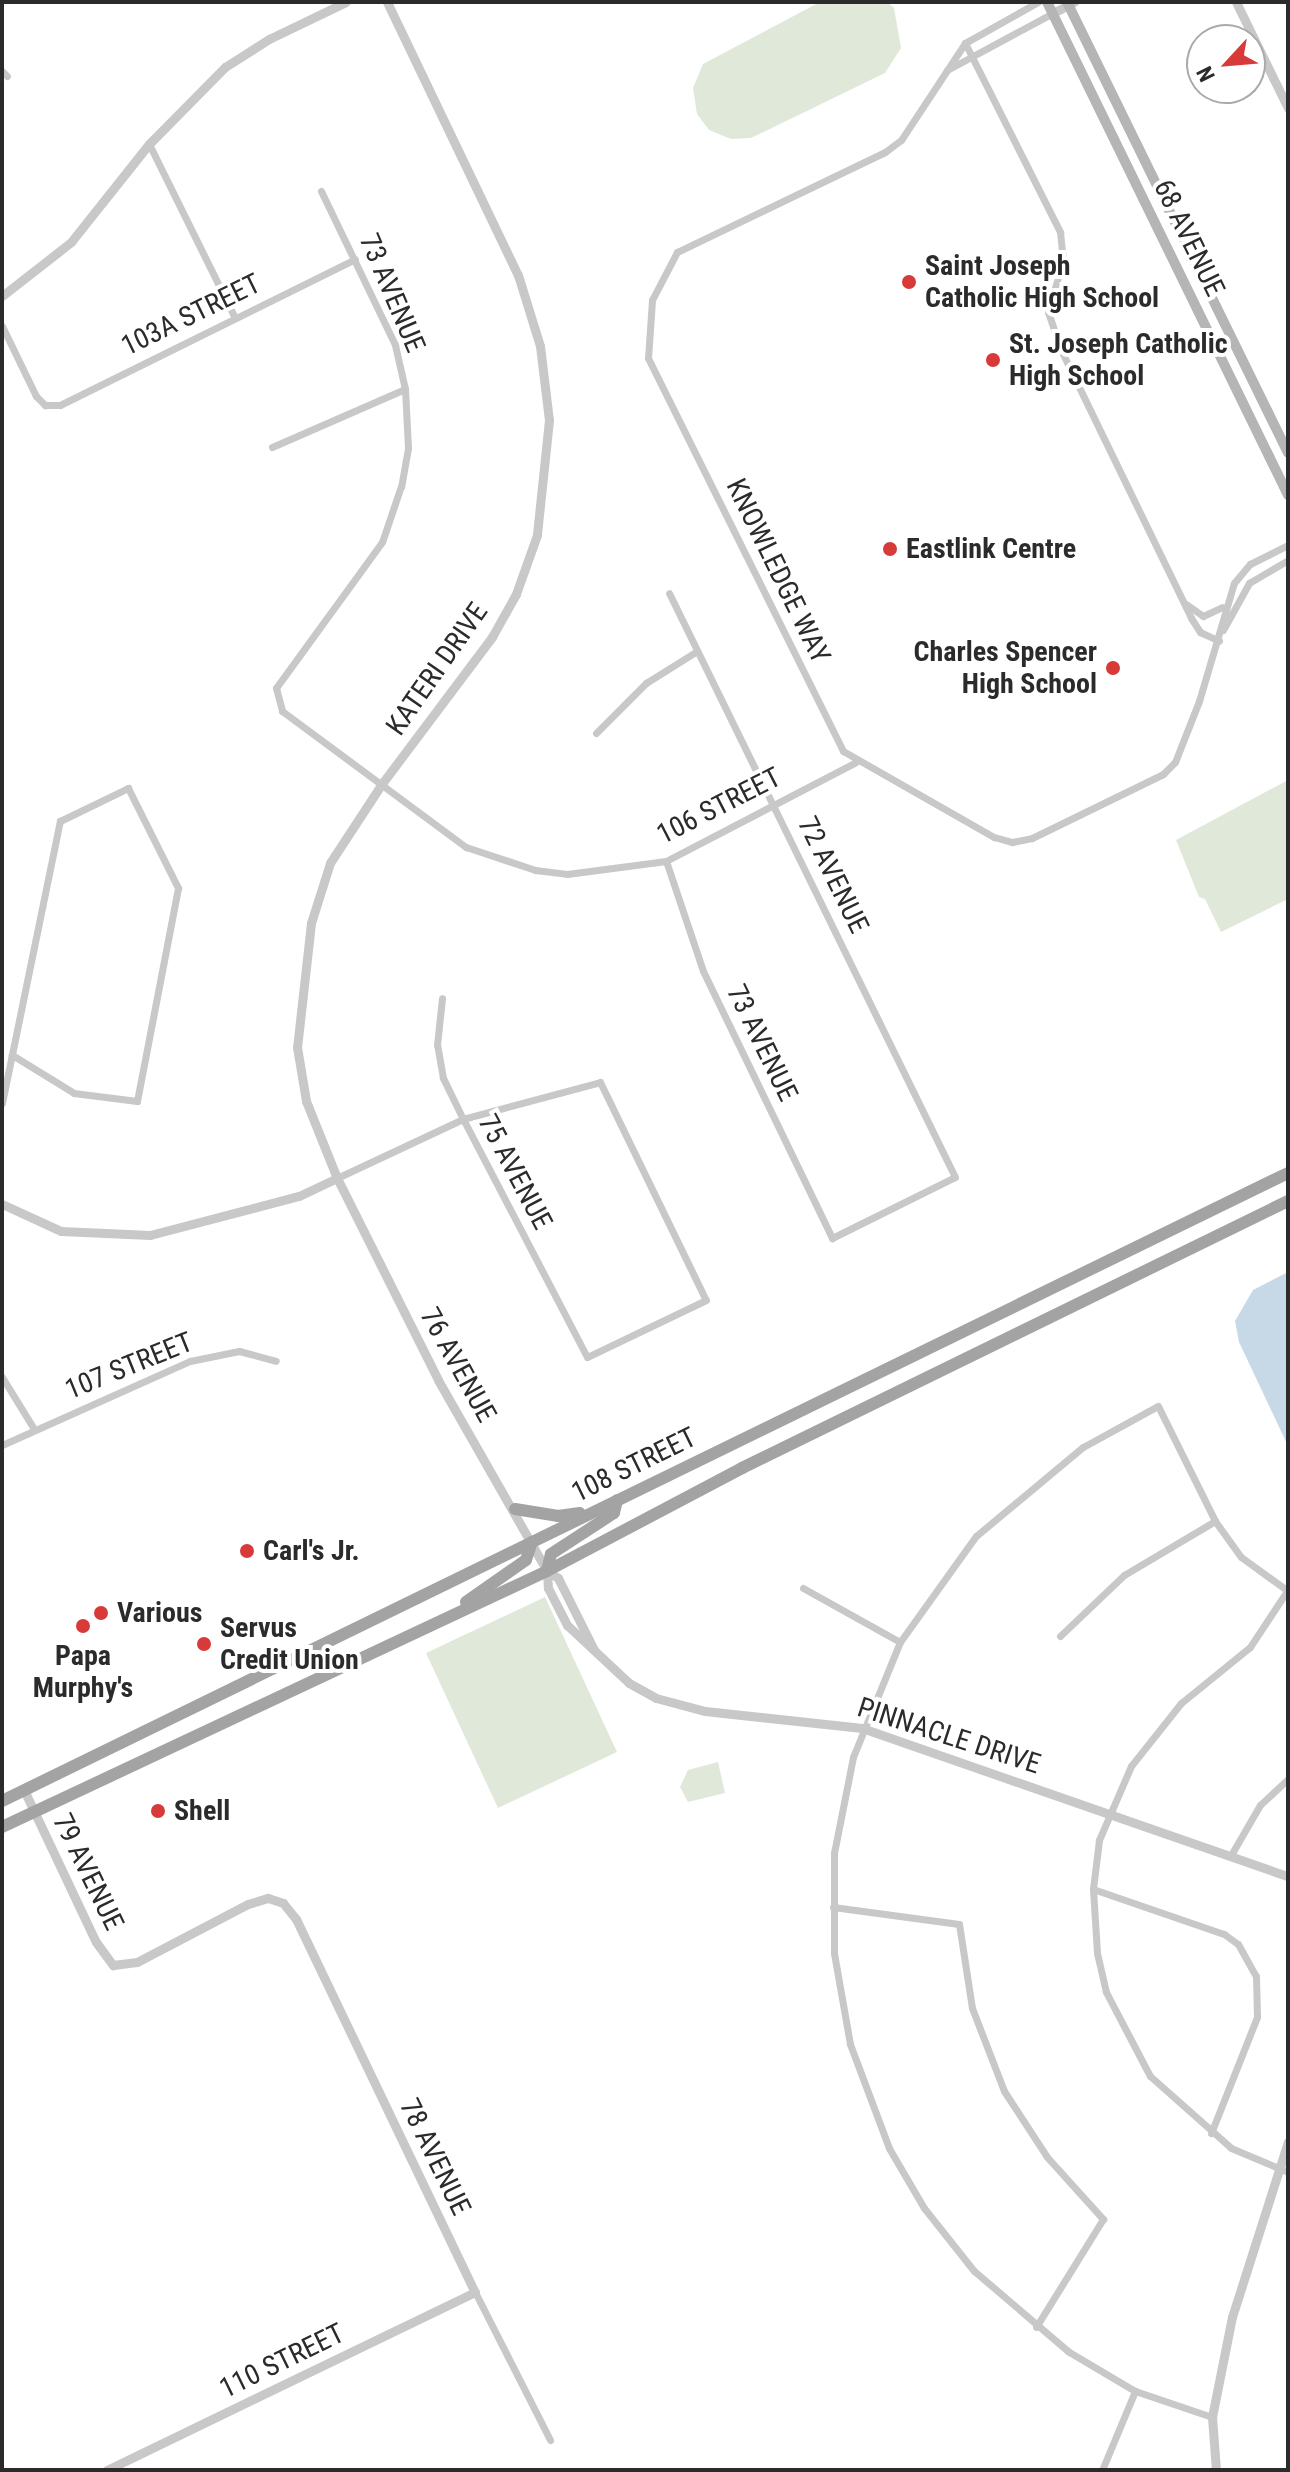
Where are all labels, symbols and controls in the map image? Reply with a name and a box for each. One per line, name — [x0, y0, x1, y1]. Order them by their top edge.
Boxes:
north arrow — [1186, 24, 1266, 104]
text: N — [1192, 62, 1220, 85]
street label: 68 AVENUE — [1146, 174, 1232, 302]
street label: 73 AVENUE — [352, 229, 432, 357]
place label: Saint Joseph Catholic High School — [925, 249, 1159, 315]
street label: 103A STREET — [116, 267, 266, 363]
marker: Saint Joseph Catholic High School — [900, 273, 918, 291]
place label: St. Joseph Catholic High School — [1009, 327, 1228, 393]
marker: St. Joseph Catholic High School — [984, 351, 1002, 369]
street label: KNOWLEDGE WAY — [719, 473, 837, 669]
place label: Eastlink Centre — [906, 532, 1076, 566]
marker: Eastlink Centre — [881, 540, 899, 558]
street label: KATERI DRIVE — [379, 596, 495, 742]
place label: Charles Spencer High School — [913, 635, 1097, 701]
marker: Charles Spencer High School — [1104, 659, 1122, 677]
street label: 106 STREET — [651, 760, 787, 852]
street label: 72 AVENUE — [790, 811, 876, 939]
street label: 73 AVENUE — [719, 979, 805, 1107]
street label: 75 AVENUE — [471, 1109, 559, 1235]
street label: 76 AVENUE — [413, 1302, 503, 1428]
street label: 107 STREET — [60, 1325, 198, 1407]
street label: 108 STREET — [566, 1420, 702, 1510]
place label: Carl's Jr. — [263, 1534, 360, 1568]
marker: Carl's Jr. — [238, 1542, 256, 1560]
place label: Various — [117, 1596, 202, 1630]
marker: Various — [92, 1604, 110, 1622]
place label: Servus Credit Union — [220, 1611, 359, 1677]
marker: Papa Murphy's — [74, 1617, 92, 1635]
marker: Servus Credit Union — [195, 1635, 213, 1653]
place label: Papa Murphy's — [33, 1639, 133, 1705]
street label: PINNACLE DRIVE — [853, 1691, 1045, 1781]
place label: Shell — [174, 1794, 230, 1828]
marker: Shell — [149, 1802, 167, 1820]
street label: 79 AVENUE — [45, 1808, 131, 1936]
street label: 78 AVENUE — [392, 2093, 478, 2221]
street label: 110 STREET — [214, 2316, 350, 2406]

